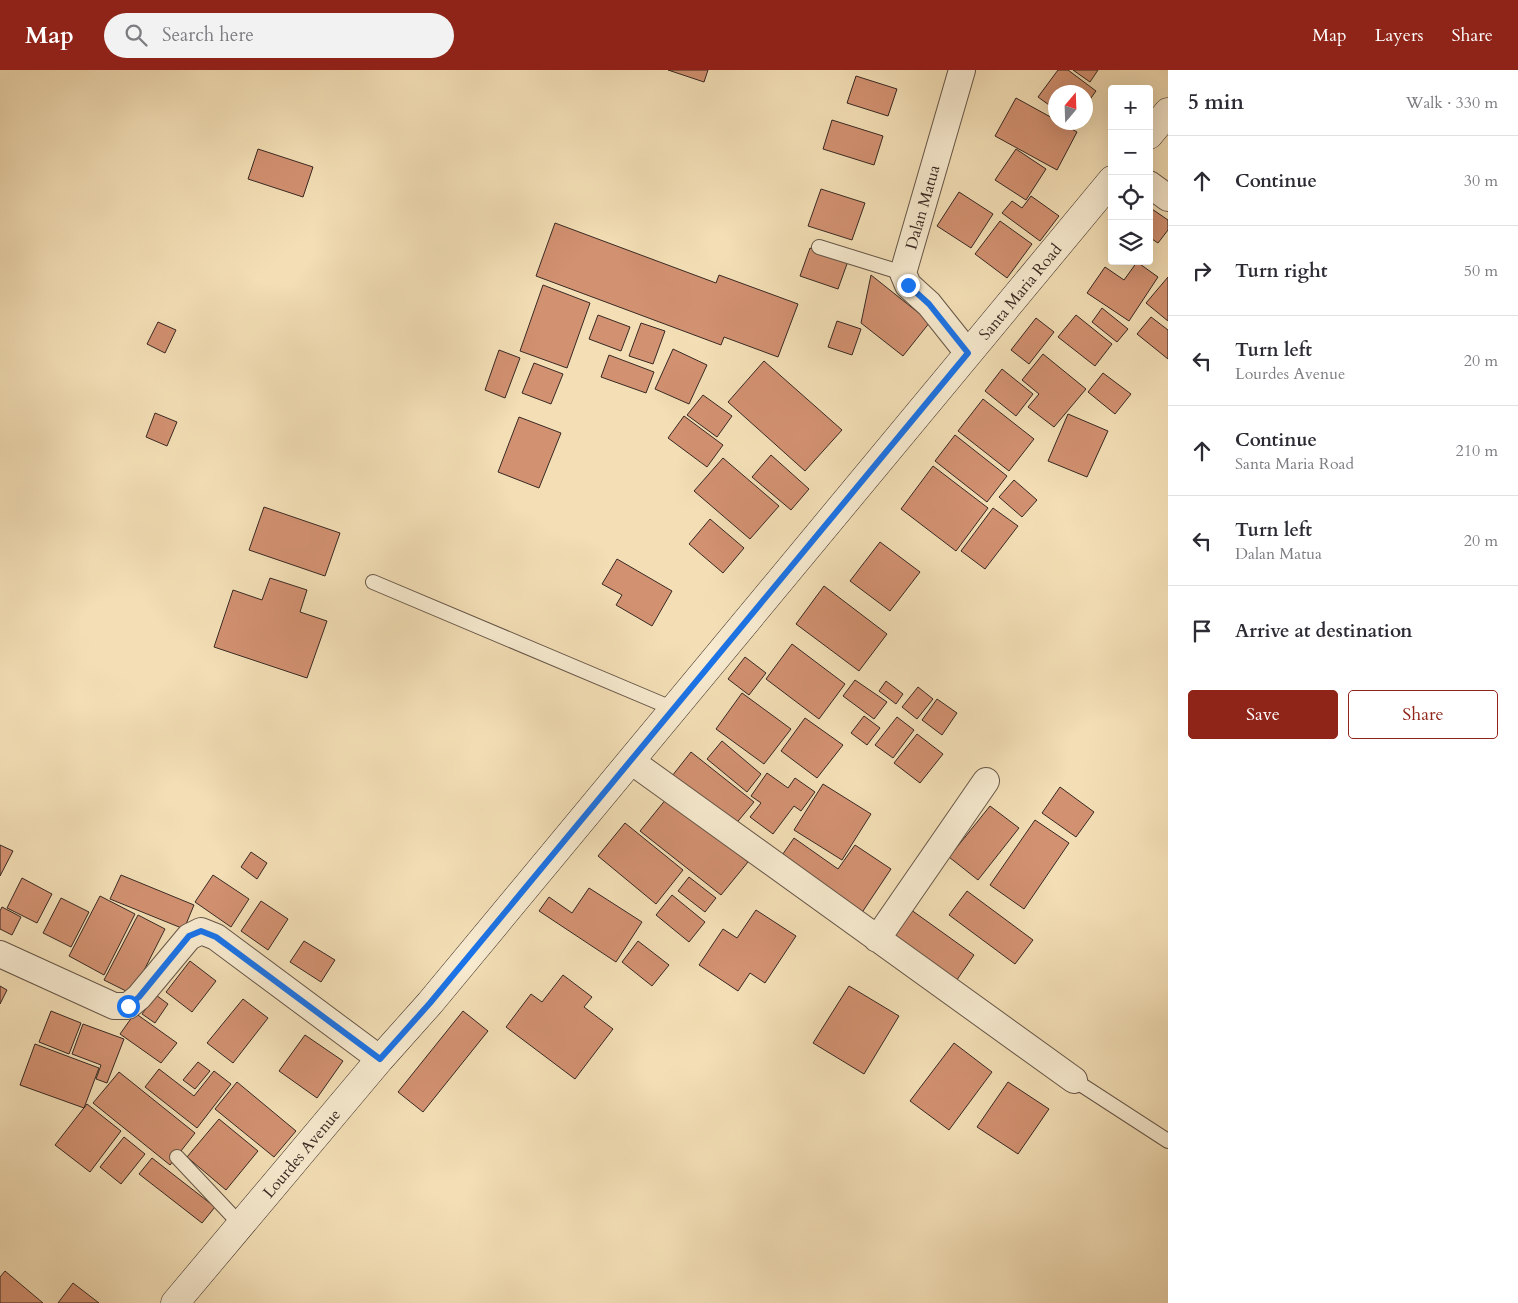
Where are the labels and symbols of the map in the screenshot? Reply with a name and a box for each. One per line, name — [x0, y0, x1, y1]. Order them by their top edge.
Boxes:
north arrow — [1048, 85, 1093, 130]
street label: Dalan Matua — [900, 162, 946, 252]
street label: Santa Maria Road — [974, 239, 1067, 345]
route end — [897, 274, 920, 297]
route start — [117, 995, 140, 1018]
street label: Lourdes Avenue — [258, 1104, 346, 1203]

